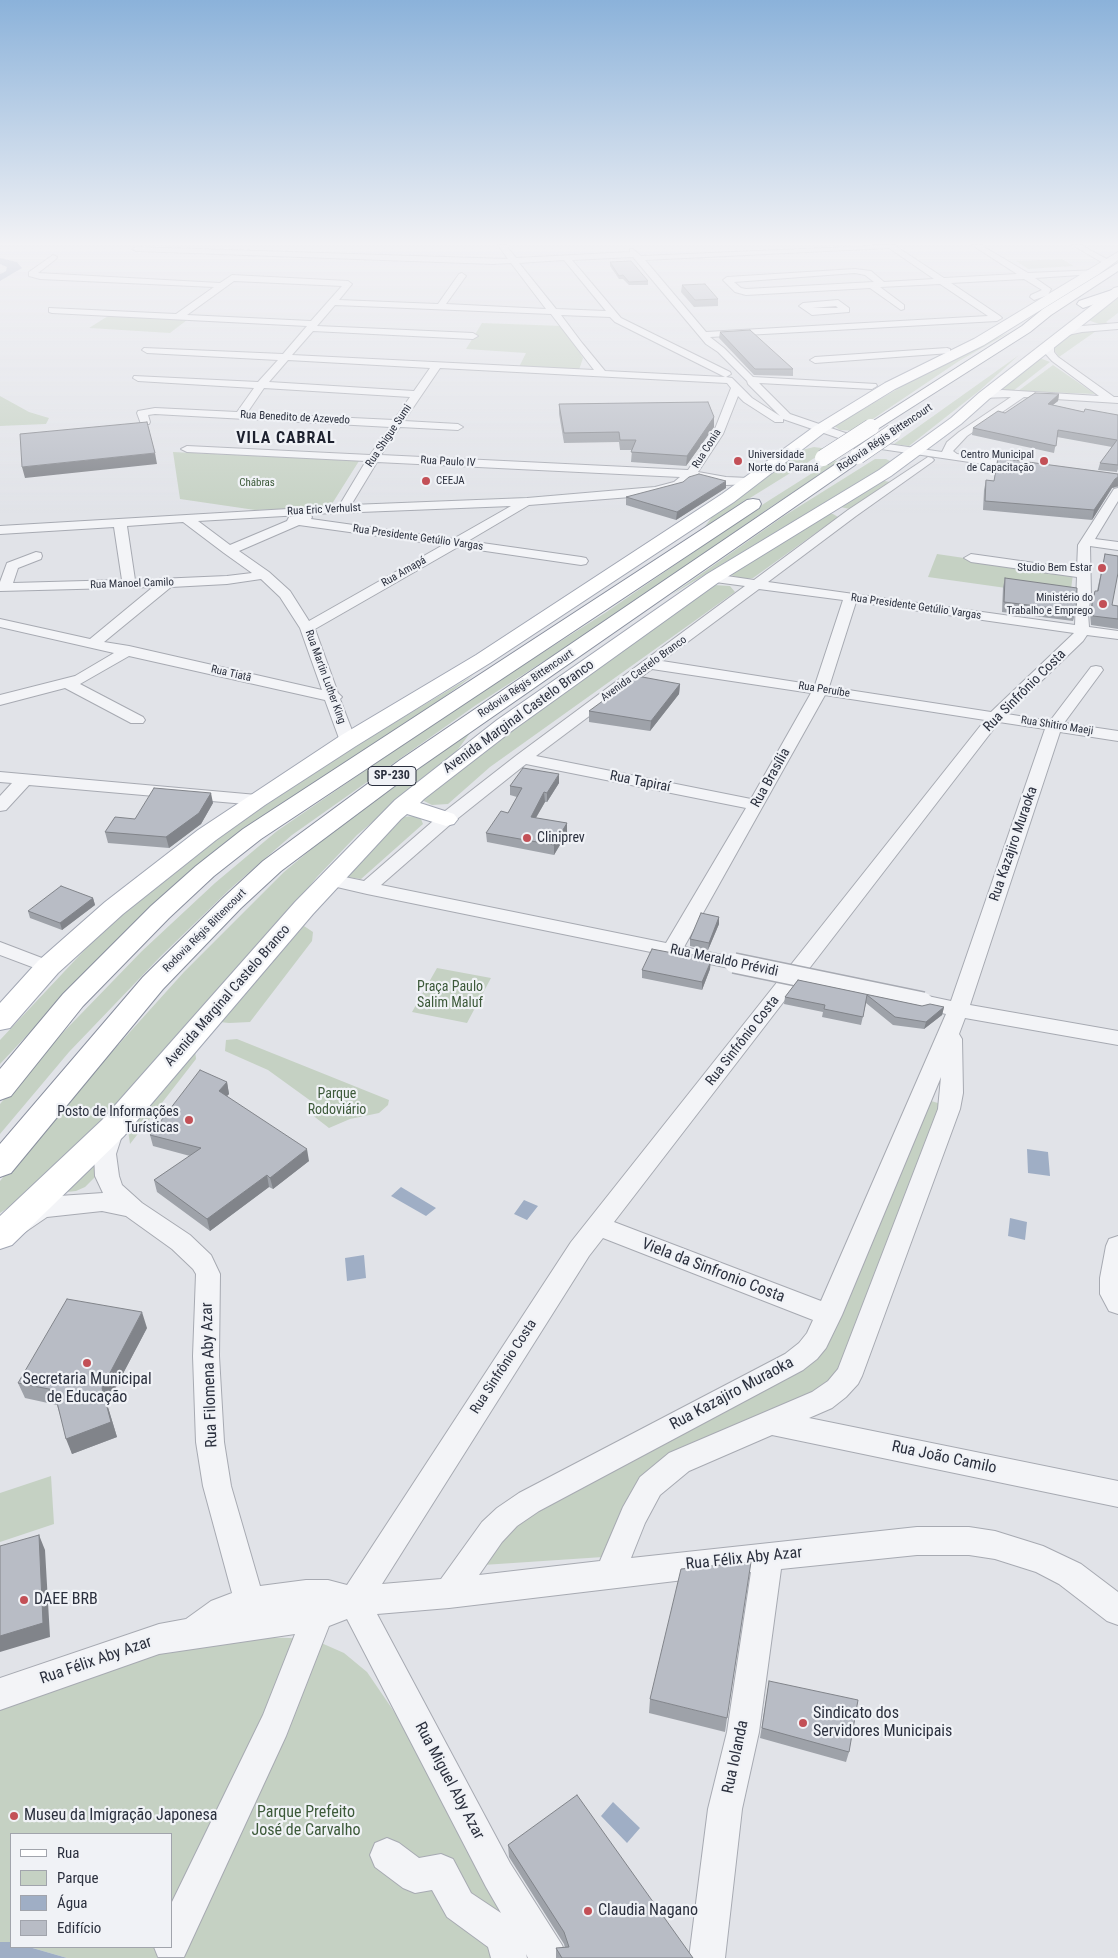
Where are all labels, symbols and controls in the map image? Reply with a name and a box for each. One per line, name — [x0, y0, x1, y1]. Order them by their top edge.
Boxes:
street label: Rodovia Régis Bittencourt — [835, 401, 935, 475]
street label: Rua Shigue Sumi — [363, 402, 415, 470]
street label: Rua Benedito de Azevedo — [240, 409, 350, 427]
street label: Rua Conia — [690, 427, 724, 471]
district label: VILA CABRAL — [235, 429, 337, 449]
place label: Universidade Norte do Paraná — [748, 448, 819, 474]
place label: Centro Municipal de Capacitação — [960, 448, 1034, 474]
street label: Rua Paulo IV — [420, 454, 476, 470]
marker: Universidade Norte do Paraná — [732, 455, 744, 467]
marker: Centro Municipal de Capacitação — [1038, 455, 1050, 467]
place label: CEEJA — [436, 474, 465, 488]
marker: CEEJA — [420, 475, 432, 487]
park label: Chábras — [239, 476, 275, 490]
street label: Rua Eric Verhulst — [287, 501, 361, 519]
street label: Rua Presidente Getúlio Vargas — [352, 522, 484, 554]
street label: Rua Amapá — [379, 554, 429, 590]
place label: Studio Bem Estar — [1017, 561, 1092, 575]
marker: Studio Bem Estar — [1096, 562, 1108, 574]
street label: Rua Manoel Camilo — [90, 576, 174, 592]
street label: Rua Presidente Getúlio Vargas — [850, 591, 982, 623]
place label: Ministério do Trabalho e Emprego — [1006, 591, 1093, 617]
marker: Ministério do Trabalho e Emprego — [1097, 598, 1109, 610]
street label: Rua Martin Luther King — [302, 628, 348, 726]
street label: Avenida Castelo Branco — [599, 633, 689, 705]
street label: Rua Sinfrônio Costa — [980, 646, 1070, 736]
street label: Rodovia Régis Bittencourt — [476, 647, 576, 721]
street label: Avenida Marginal Castelo Branco — [440, 657, 598, 777]
street label: Rua Tiatã — [210, 663, 252, 685]
street label: Rua Peruíbe — [797, 679, 851, 701]
street label: Rua Shitiro Maeji — [1020, 714, 1094, 738]
street label: Rua Brasília — [748, 745, 794, 811]
road number: SP-230 — [368, 766, 416, 786]
street label: Rua Tapiraí — [608, 768, 672, 796]
street label: Rua Kazajiro Muraoka — [987, 784, 1041, 904]
place label: Cliniprev — [537, 830, 585, 846]
marker: Cliniprev — [521, 832, 533, 844]
street label: Rodovia Régis Bittencourt — [161, 887, 249, 975]
street label: Avenida Marginal Castelo Branco — [162, 922, 294, 1070]
street label: Rua Meraldo Prévidi — [668, 941, 780, 981]
park label: Praça Paulo Salim Maluf — [417, 979, 483, 1012]
street label: Rua Sinfrônio Costa — [703, 993, 783, 1089]
park label: Parque Rodoviário — [308, 1086, 366, 1118]
place label: Posto de Informações Turísticas — [57, 1104, 179, 1136]
marker: Posto de Informações Turísticas — [183, 1114, 195, 1126]
street label: Viela da Sinfronio Costa — [639, 1235, 787, 1307]
street label: Rua Filomena Aby Azar — [198, 1302, 222, 1448]
street label: Rua Sinfrônio Costa — [467, 1317, 541, 1417]
street label: Rua Kazajiro Muraoka — [667, 1353, 797, 1435]
marker: Secretaria Municipal de Educação — [81, 1357, 93, 1369]
place label: Secretaria Municipal de Educação — [22, 1370, 152, 1408]
street label: Rua João Camilo — [890, 1438, 998, 1478]
street label: Rua Félix Aby Azar — [685, 1543, 803, 1575]
place label: DAEE BRB — [34, 1590, 98, 1610]
marker: DAEE BRB — [18, 1594, 30, 1606]
street label: Rua Félix Aby Azar — [38, 1633, 154, 1689]
place label: Sindicato dos Servidores Municipais — [813, 1704, 952, 1742]
marker: Sindicato dos Servidores Municipais — [797, 1717, 809, 1729]
street label: Rua Miguel Aby Azar — [410, 1719, 488, 1843]
street label: Rua Iolanda — [719, 1719, 753, 1795]
park label: Parque Prefeito José de Carvalho — [252, 1803, 360, 1841]
place label: Museu da Imigração Japonesa — [24, 1806, 217, 1826]
marker: Museu da Imigração Japonesa — [8, 1810, 20, 1822]
legend — [10, 1833, 172, 1948]
text: Rua — [57, 1844, 79, 1862]
text: Parque — [57, 1869, 99, 1887]
text: Água — [57, 1894, 87, 1912]
place label: Claudia Nagano — [598, 1901, 698, 1921]
marker: Claudia Nagano — [582, 1905, 594, 1917]
text: Edifício — [57, 1919, 101, 1937]

